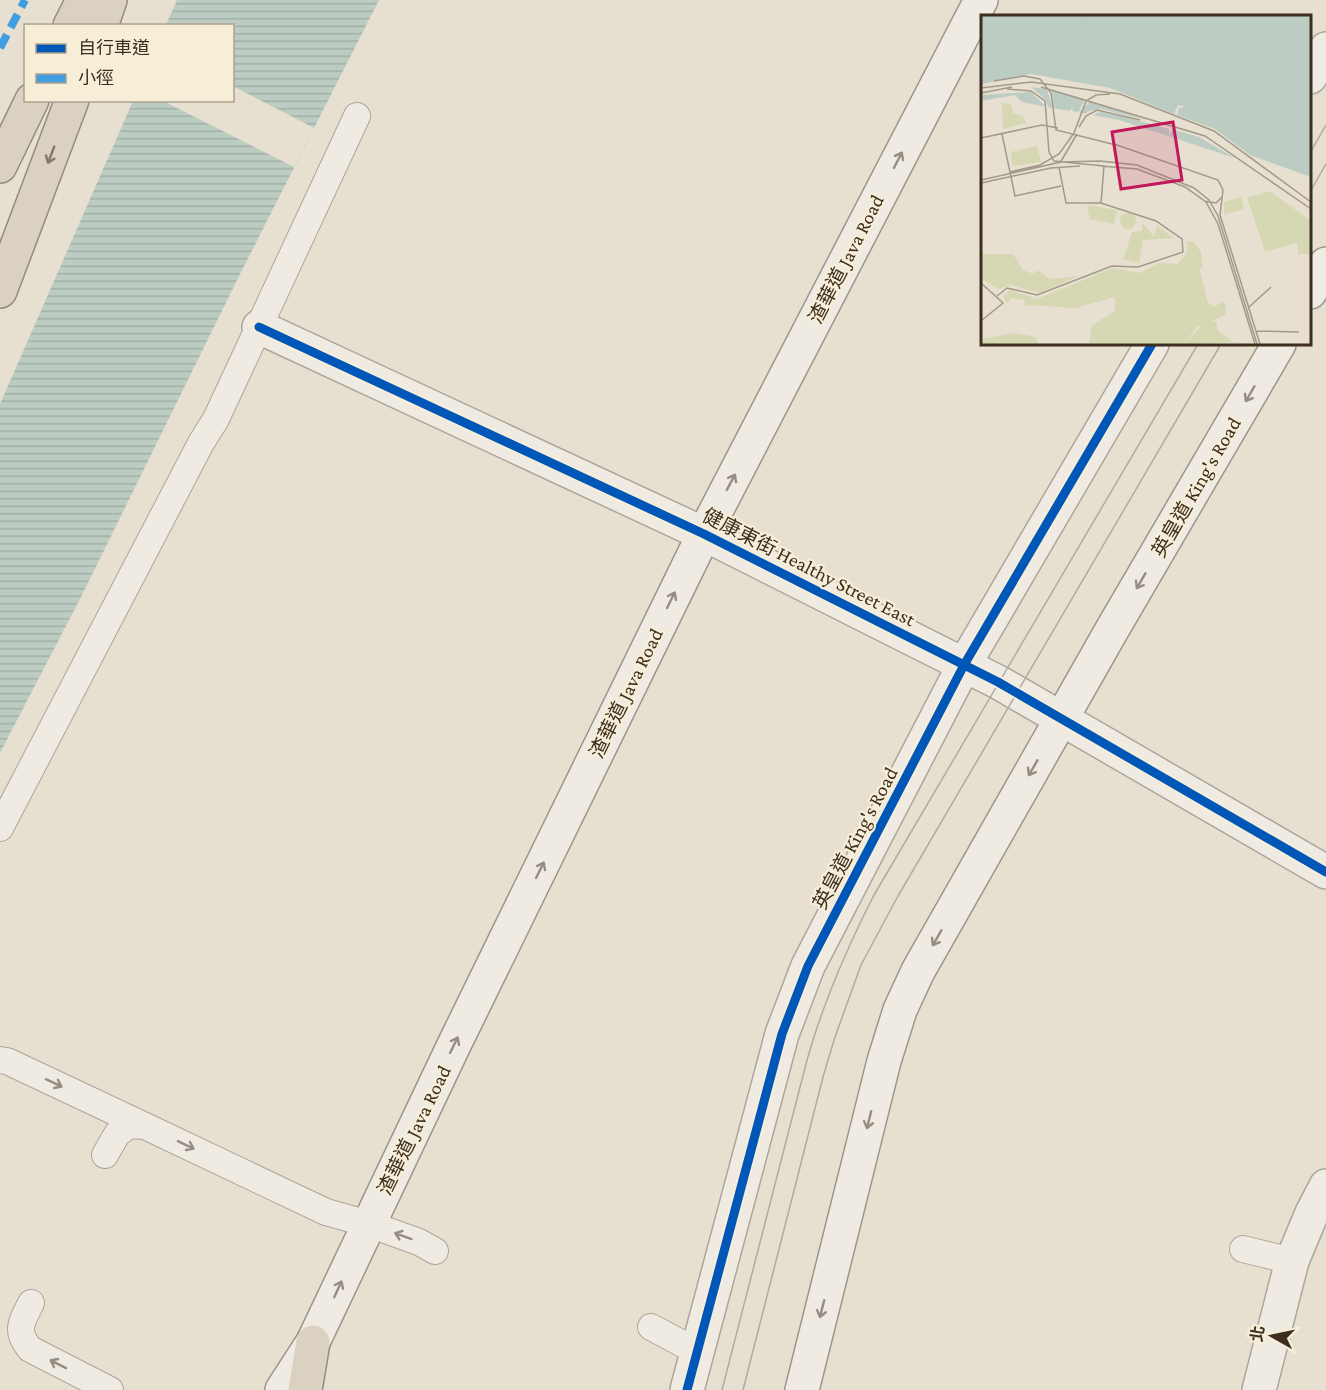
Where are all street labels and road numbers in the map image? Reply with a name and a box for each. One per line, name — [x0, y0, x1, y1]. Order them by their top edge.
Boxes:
street label: 渣華道 Java Road — [804, 191, 889, 327]
street label: 英皇道 King's Road — [1147, 413, 1246, 561]
street label: 健康東街 Healthy Street East — [699, 504, 919, 631]
street label: 渣華道 Java Road — [585, 624, 668, 762]
street label: 英皇道 King's Road — [808, 763, 903, 913]
street label: 渣華道 Java Road — [373, 1061, 456, 1199]

